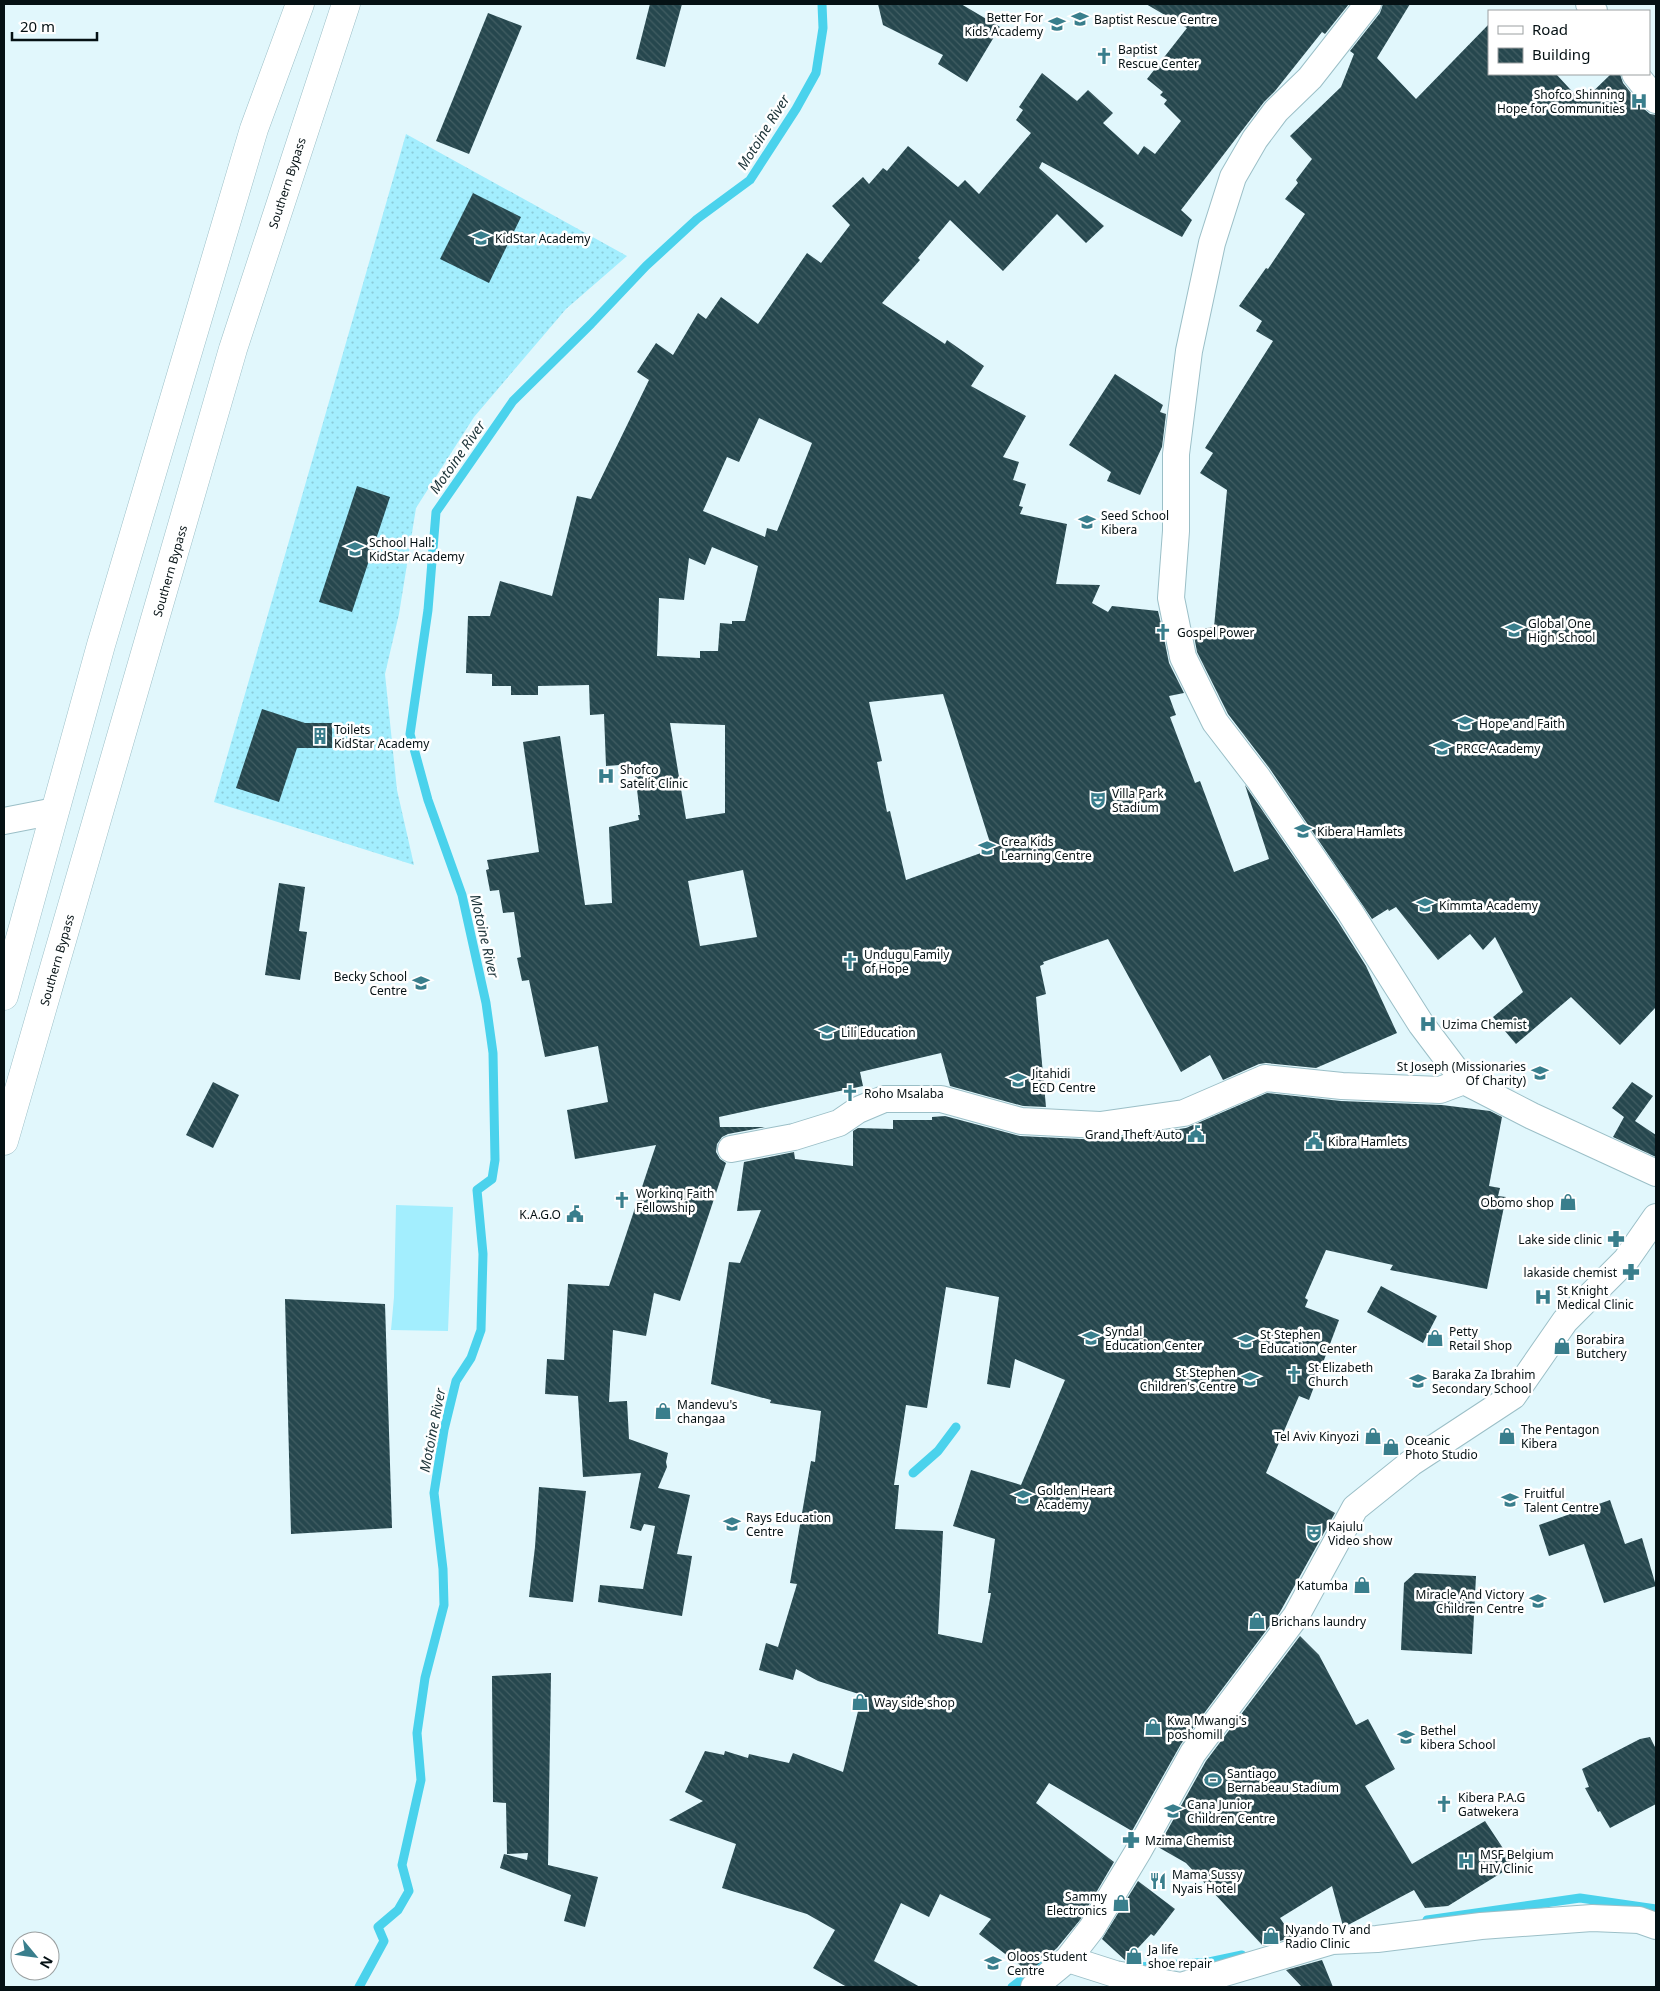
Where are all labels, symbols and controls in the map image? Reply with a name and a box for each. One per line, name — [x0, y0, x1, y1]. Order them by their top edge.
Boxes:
place label: Better For Kids Academy — [965, 9, 1044, 40]
school or university icon: Baptist Rescue Centre — [1070, 9, 1090, 29]
scale bar — [12, 10, 98, 42]
legend — [1488, 10, 1650, 75]
place label: Baptist Rescue Centre — [1094, 11, 1217, 28]
school or university icon: Better For Kids Academy — [1047, 14, 1067, 34]
text: 20 m — [20, 16, 55, 36]
text: Road — [1532, 19, 1568, 39]
place label: Baptist Rescue Center — [1118, 41, 1199, 72]
text: Building — [1532, 44, 1590, 64]
church icon: Baptist Rescue Center — [1094, 46, 1114, 66]
place label: Shofco Shinning Hope for Communities — [1497, 86, 1625, 117]
water label: Motoine River — [732, 90, 794, 173]
hospital icon: Shofco Shinning Hope for Communities — [1629, 91, 1649, 111]
street label: Southern Bypass — [264, 135, 310, 231]
school or university icon: KidStar Academy — [471, 228, 491, 248]
place label: KidStar Academy — [495, 230, 591, 247]
water label: Motoine River — [425, 416, 489, 497]
place label: Seed School Kibera — [1101, 507, 1169, 538]
school or university icon: Seed School Kibera — [1077, 512, 1097, 532]
street label: Southern Bypass — [149, 523, 191, 619]
place label: School Hall: KidStar Academy — [369, 534, 465, 565]
school or university icon: School Hall: KidStar Academy — [345, 539, 365, 559]
place label: Global One High School — [1528, 615, 1595, 646]
school or university icon: Global One High School — [1504, 620, 1524, 640]
church icon: Gospel Power — [1153, 622, 1173, 642]
place label: Gospel Power — [1177, 624, 1255, 641]
school or university icon: Hope and Faith — [1455, 713, 1475, 733]
place label: Hope and Faith — [1479, 715, 1565, 732]
place label: Toilets KidStar Academy — [334, 721, 430, 752]
building icon: Toilets KidStar Academy — [310, 726, 330, 746]
school or university icon: PRCC Academy — [1432, 738, 1452, 758]
place label: PRCC Academy — [1456, 740, 1541, 757]
place label: Shofco Satelit Clinic — [620, 761, 688, 792]
hospital icon: Shofco Satelit Clinic — [596, 766, 616, 786]
place label: Villa Park Stadium — [1112, 785, 1164, 816]
theatre icon: Villa Park Stadium — [1088, 790, 1108, 810]
school or university icon: Kibera Hamlets — [1293, 821, 1313, 841]
place label: Kibera Hamlets — [1317, 823, 1403, 840]
place label: Crea Kids Learning Centre — [1001, 833, 1092, 864]
school or university icon: Crea Kids Learning Centre — [977, 838, 997, 858]
water label: Motoine River — [466, 892, 504, 980]
school or university icon: Kimmta Academy — [1415, 895, 1435, 915]
place label: Kimmta Academy — [1439, 897, 1539, 914]
street label: Southern Bypass — [36, 912, 78, 1008]
place label: Undugu Family of Hope — [864, 946, 950, 977]
church icon: Undugu Family of Hope — [840, 951, 860, 971]
place label: Becky School Centre — [334, 968, 407, 999]
school or university icon: Becky School Centre — [411, 973, 431, 993]
hospital icon: Uzima Chemist — [1418, 1014, 1438, 1034]
place label: Uzima Chemist — [1442, 1016, 1527, 1033]
school or university icon: Lili Education — [817, 1022, 837, 1042]
place label: Lili Education — [841, 1024, 916, 1041]
place label: St Joseph (Missionaries Of Charity) — [1397, 1058, 1526, 1089]
school or university icon: St Joseph (Missionaries Of Charity) — [1530, 1063, 1550, 1083]
place label: Jitahidi ECD Centre — [1031, 1065, 1096, 1096]
school or university icon: Jitahidi ECD Centre — [1008, 1070, 1028, 1090]
church icon: Roho Msalaba — [840, 1083, 860, 1103]
place label: Roho Msalaba — [864, 1085, 944, 1102]
public building icon: Grand Theft Auto — [1186, 1124, 1206, 1144]
place label: Grand Theft Auto — [1085, 1126, 1182, 1143]
public building icon: Kibra Hamlets — [1304, 1131, 1324, 1151]
place label: Kibra Hamlets — [1328, 1133, 1408, 1150]
place label: Working Faith Fellowship — [636, 1185, 714, 1216]
church icon: Working Faith Fellowship — [612, 1190, 632, 1210]
shop icon: Obomo shop — [1558, 1192, 1578, 1212]
place label: Obomo shop — [1481, 1194, 1554, 1211]
public building icon: K.A.G.O — [565, 1204, 585, 1224]
place label: K.A.G.O — [519, 1206, 561, 1223]
pharmacy icon: Lake side clinic — [1606, 1229, 1626, 1249]
place label: Lake side clinic — [1518, 1231, 1602, 1248]
pharmacy icon: lakaside chemist — [1621, 1262, 1641, 1282]
place label: lakaside chemist — [1524, 1264, 1618, 1281]
place label: St Knight Medical Clinic — [1557, 1282, 1634, 1313]
hospital icon: St Knight Medical Clinic — [1533, 1287, 1553, 1307]
place label: Syndal Education Center — [1105, 1323, 1202, 1354]
place label: Petty Retail Shop — [1449, 1323, 1512, 1354]
place label: St Stephen Education Center — [1260, 1326, 1357, 1357]
school or university icon: Syndal Education Center — [1081, 1328, 1101, 1348]
shop icon: Petty Retail Shop — [1425, 1328, 1445, 1348]
school or university icon: St Stephen Education Center — [1236, 1331, 1256, 1351]
place label: Borabira Butchery — [1576, 1331, 1627, 1362]
shop icon: Borabira Butchery — [1552, 1336, 1572, 1356]
place label: St Elizabeth Church — [1308, 1359, 1373, 1390]
place label: St Stephen Children's Centre — [1140, 1364, 1236, 1395]
church icon: St Elizabeth Church — [1284, 1364, 1304, 1384]
place label: Baraka Za Ibrahim Secondary School — [1432, 1366, 1536, 1397]
school or university icon: St Stephen Children's Centre — [1240, 1369, 1260, 1389]
school or university icon: Baraka Za Ibrahim Secondary School — [1408, 1371, 1428, 1391]
water label: Motoine River — [415, 1386, 450, 1474]
place label: Mandevu's changaa — [677, 1396, 738, 1427]
shop icon: Mandevu's changaa — [653, 1401, 673, 1421]
place label: The Pentagon Kibera — [1521, 1421, 1600, 1452]
shop icon: Tel Aviv Kinyozi — [1363, 1426, 1383, 1446]
shop icon: The Pentagon Kibera — [1497, 1426, 1517, 1446]
place label: Tel Aviv Kinyozi — [1274, 1428, 1359, 1445]
place label: Oceanic Photo Studio — [1405, 1432, 1478, 1463]
shop icon: Oceanic Photo Studio — [1381, 1437, 1401, 1457]
place label: Golden Heart Academy — [1037, 1482, 1113, 1513]
place label: Fruitful Talent Centre — [1524, 1485, 1599, 1516]
school or university icon: Golden Heart Academy — [1013, 1487, 1033, 1507]
school or university icon: Fruitful Talent Centre — [1500, 1490, 1520, 1510]
place label: Rays Education Centre — [746, 1509, 831, 1540]
school or university icon: Rays Education Centre — [722, 1514, 742, 1534]
place label: Kajulu Video show — [1328, 1518, 1393, 1549]
theatre icon: Kajulu Video show — [1304, 1523, 1324, 1543]
shop icon: Katumba — [1352, 1575, 1372, 1595]
place label: Katumba — [1297, 1577, 1348, 1594]
place label: Miracle And Victory Children Centre — [1416, 1586, 1525, 1617]
school or university icon: Miracle And Victory Children Centre — [1528, 1591, 1548, 1611]
shop icon: Brichans laundry — [1247, 1611, 1267, 1631]
place label: Brichans laundry — [1271, 1613, 1367, 1630]
shop icon: Way side shop — [850, 1692, 870, 1712]
place label: Way side shop — [874, 1694, 955, 1711]
place label: Kwa Mwangi's poshomill — [1167, 1712, 1247, 1743]
shop icon: Kwa Mwangi's poshomill — [1143, 1717, 1163, 1737]
place label: Bethel kibera School — [1420, 1722, 1496, 1753]
school or university icon: Bethel kibera School — [1396, 1727, 1416, 1747]
place label: Santiago Bernabeau Stadium — [1227, 1765, 1339, 1796]
sports icon: Santiago Bernabeau Stadium — [1203, 1770, 1223, 1790]
place label: Kibera P.A.G Gatwekera — [1458, 1789, 1525, 1820]
church icon: Kibera P.A.G Gatwekera — [1434, 1794, 1454, 1814]
place label: Cana Junior Children Centre — [1187, 1796, 1275, 1827]
school or university icon: Cana Junior Children Centre — [1163, 1801, 1183, 1821]
pharmacy icon: Mzima Chemist — [1121, 1830, 1141, 1850]
place label: Mzima Chemist — [1145, 1832, 1233, 1849]
place label: MSF Belgium HIV Clinic — [1480, 1846, 1554, 1877]
hospital icon: MSF Belgium HIV Clinic — [1456, 1851, 1476, 1871]
place label: Mama Sussy Nyais Hotel — [1172, 1866, 1243, 1897]
restaurant icon: Mama Sussy Nyais Hotel — [1148, 1871, 1168, 1891]
place label: Sammy Electronics — [1046, 1888, 1108, 1919]
shop icon: Sammy Electronics — [1111, 1893, 1131, 1913]
place label: Nyando TV and Radio Clinic — [1285, 1921, 1371, 1952]
shop icon: Nyando TV and Radio Clinic — [1261, 1926, 1281, 1946]
north arrow — [10, 1931, 60, 1981]
place label: Ja life shoe repair — [1147, 1941, 1212, 1972]
shop icon: Ja life shoe repair — [1124, 1946, 1144, 1966]
place label: Oloos Student Centre — [1007, 1948, 1088, 1979]
text: N — [36, 1953, 58, 1972]
school or university icon: Oloos Student Centre — [983, 1953, 1003, 1973]

